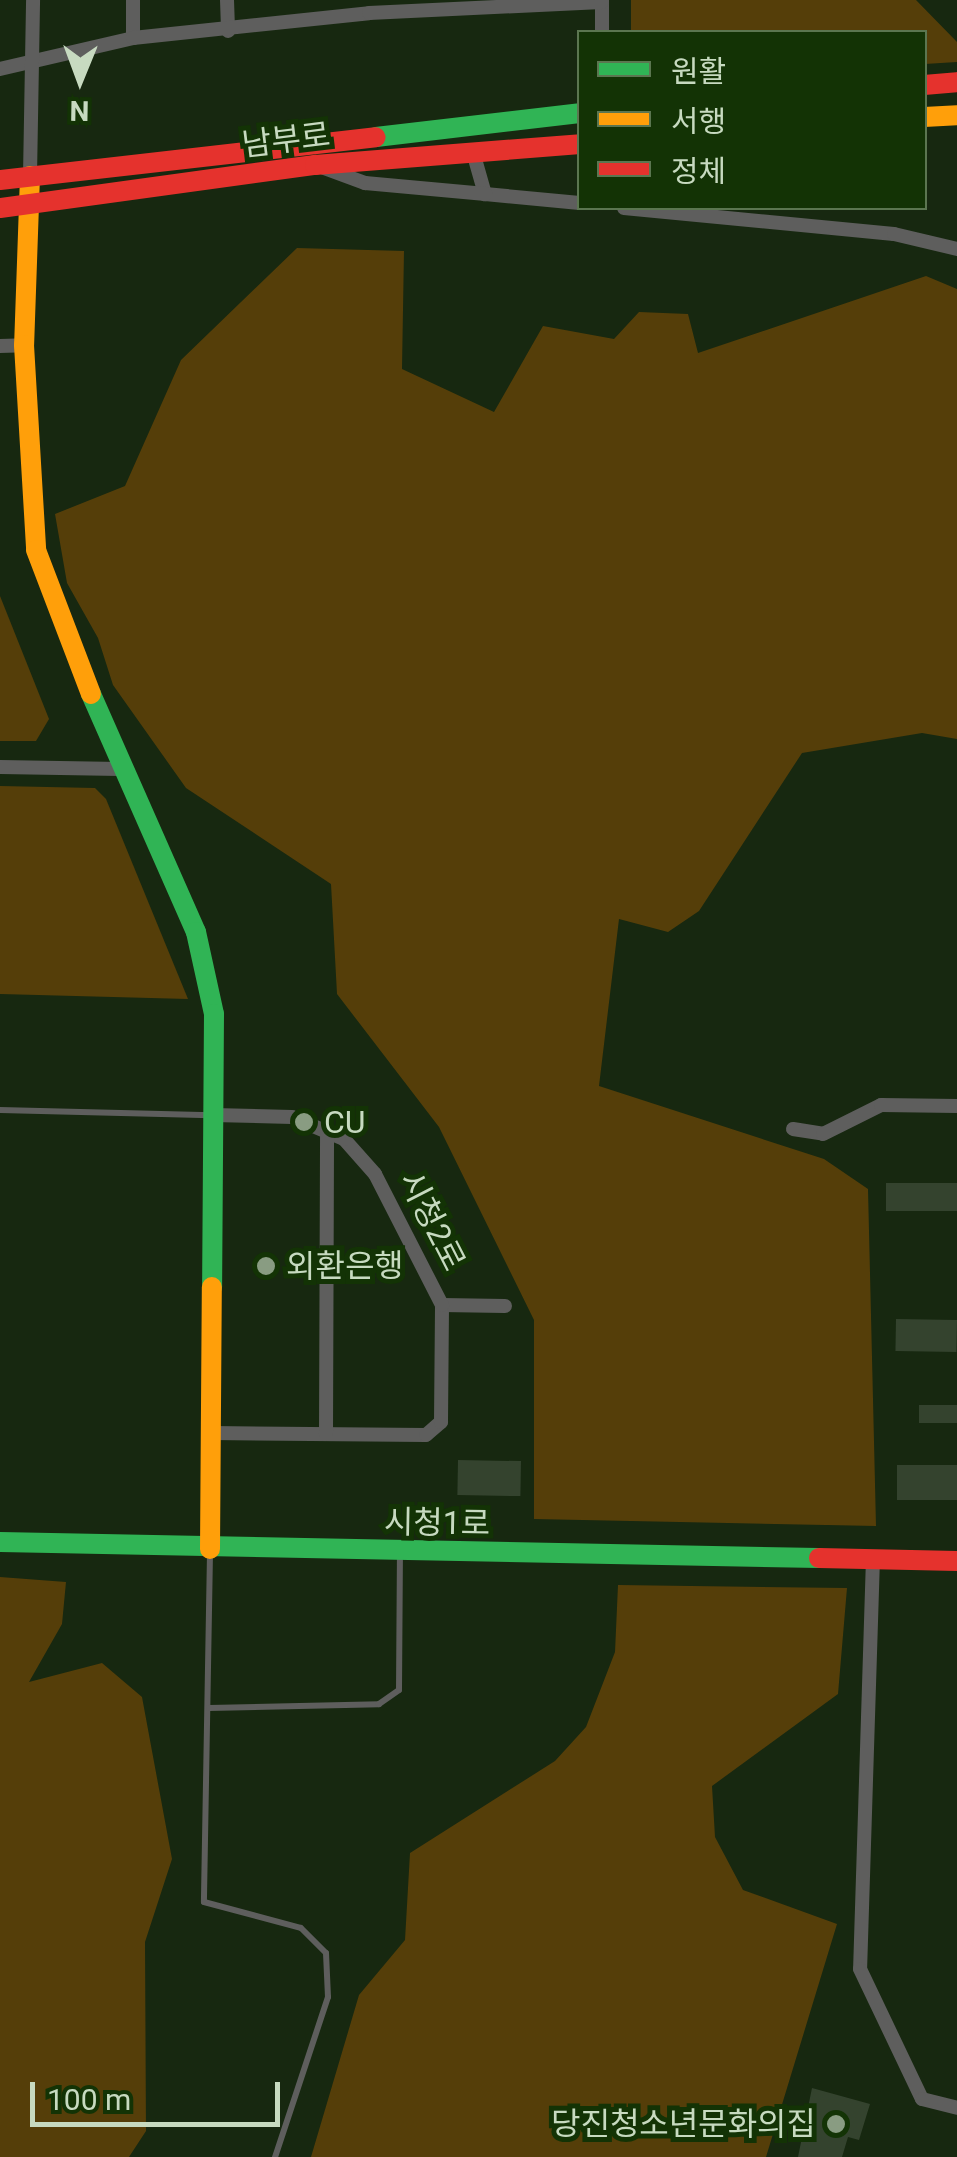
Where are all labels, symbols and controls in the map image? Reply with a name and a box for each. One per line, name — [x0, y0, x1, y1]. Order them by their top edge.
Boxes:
north arrow — [30, 30, 130, 130]
legend — [577, 30, 927, 210]
text: 원활 — [671, 54, 726, 89]
text: N — [69, 94, 90, 127]
text: 서행 — [671, 104, 726, 139]
street label: 남부로 — [240, 116, 332, 164]
text: 정체 — [671, 154, 726, 189]
place label: CU — [324, 1103, 366, 1141]
marker: CU — [293, 1111, 315, 1133]
street label: 시청2로 — [391, 1165, 473, 1277]
place label: 외환은행 — [286, 1247, 404, 1285]
marker: 외환은행 — [255, 1255, 277, 1277]
street label: 시청1로 — [384, 1503, 490, 1543]
scale bar — [35, 2062, 285, 2124]
text: 100 m — [47, 2082, 131, 2117]
place label: 당진청소년문화의집 — [551, 2105, 816, 2143]
marker: 당진청소년문화의집 — [825, 2113, 847, 2135]

